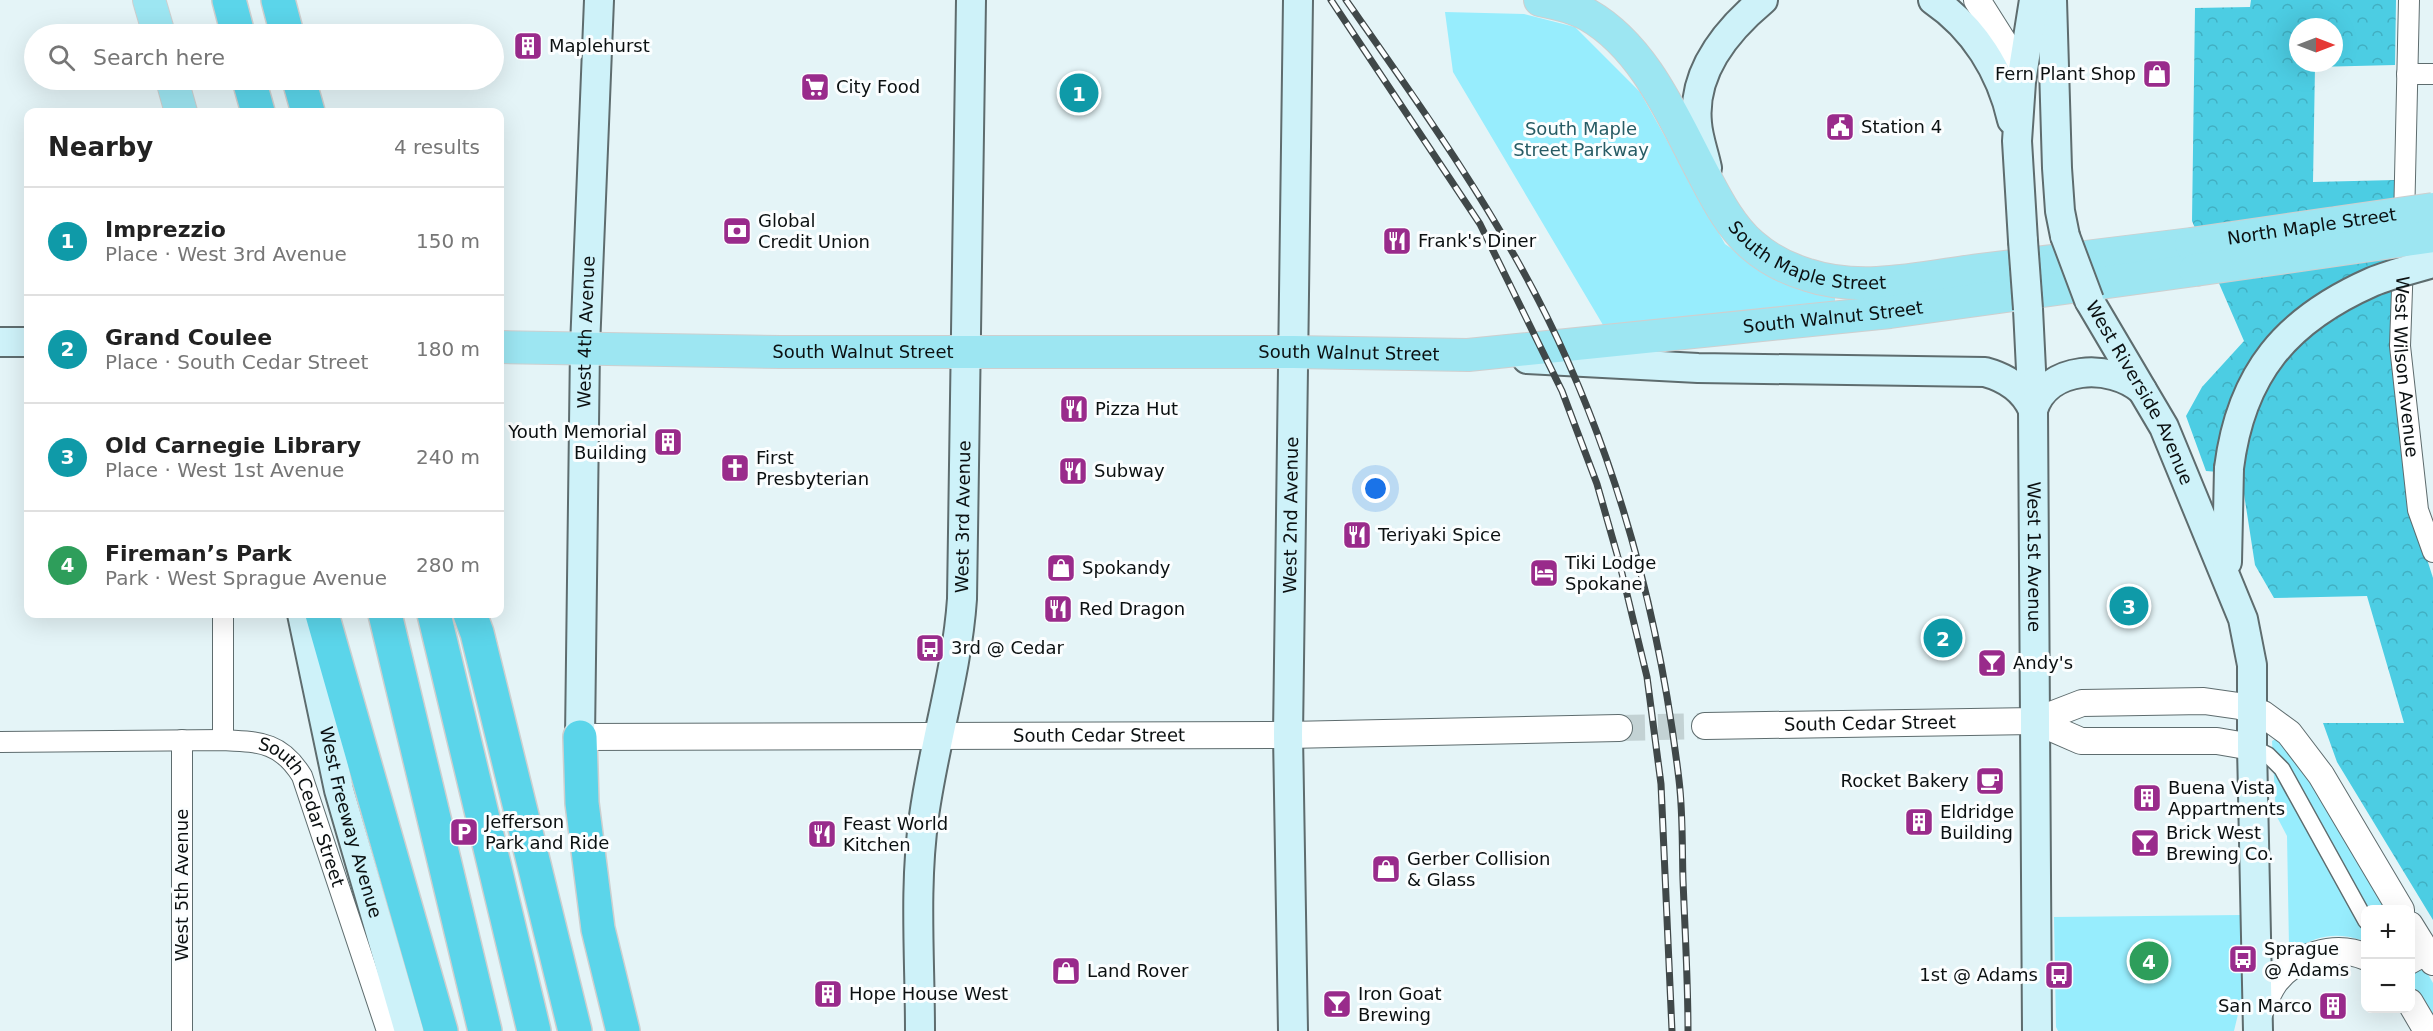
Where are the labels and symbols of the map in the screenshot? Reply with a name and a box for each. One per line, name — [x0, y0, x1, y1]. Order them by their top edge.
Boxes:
north arrow — [2289, 18, 2343, 72]
building icon: Maplehurst — [512, 30, 544, 62]
place label: Maplehurst — [549, 35, 650, 56]
shop icon: Fern Plant Shop — [2141, 58, 2173, 90]
place label: Fern Plant Shop — [1995, 63, 2136, 84]
pin: 1 — [1060, 70, 1098, 116]
supermarket icon: City Food — [799, 71, 831, 103]
place label: City Food — [836, 76, 920, 97]
public building icon: Station 4 — [1824, 111, 1856, 143]
place label: Station 4 — [1861, 116, 1942, 137]
park label: South Maple Street Parkway — [1513, 118, 1649, 160]
street label: North Maple Street — [2226, 203, 2398, 249]
place label: Global Credit Union — [758, 210, 870, 252]
bank icon: Global Credit Union — [721, 215, 753, 247]
street label: South Maple Street — [1724, 216, 1887, 293]
restaurant icon: Frank's Diner — [1381, 225, 1413, 257]
place label: Frank's Diner — [1418, 230, 1537, 251]
street label: West 4th Avenue — [573, 255, 599, 408]
street label: West Wilson Avenue — [2390, 276, 2423, 458]
street label: South Walnut Street — [1742, 297, 1924, 337]
street label: West Riverside Avenue — [2082, 297, 2198, 488]
street label: South Walnut Street — [772, 341, 954, 362]
street label: South Walnut Street — [1258, 341, 1440, 365]
restaurant icon: Pizza Hut — [1058, 393, 1090, 425]
place label: Pizza Hut — [1095, 398, 1178, 419]
place label: Youth Memorial Building — [507, 421, 647, 463]
building icon: Youth Memorial Building — [652, 426, 684, 458]
street label: West 2nd Avenue — [1279, 436, 1302, 594]
street label: West 3rd Avenue — [951, 440, 974, 593]
place label: First Presbyterian — [756, 447, 869, 489]
church icon: First Presbyterian — [719, 452, 751, 484]
restaurant icon: Subway — [1057, 455, 1089, 487]
place label: Subway — [1094, 460, 1165, 481]
your location — [1361, 474, 1390, 503]
street label: West 1st Avenue — [2023, 482, 2045, 632]
restaurant icon: Teriyaki Spice — [1341, 519, 1373, 551]
place label: Teriyaki Spice — [1377, 524, 1501, 545]
shop icon: Spokandy — [1045, 552, 1077, 584]
place label: Tiki Lodge Spokane — [1564, 552, 1656, 594]
place label: Spokandy — [1082, 557, 1171, 578]
hotel icon: Tiki Lodge Spokane — [1528, 557, 1560, 589]
pin: 3 — [2110, 584, 2148, 628]
restaurant icon: Red Dragon — [1042, 593, 1074, 625]
place label: Red Dragon — [1079, 598, 1185, 619]
pin: 2 — [1924, 616, 1962, 660]
bus stop icon: 3rd @ Cedar — [914, 632, 946, 664]
place label: 3rd @ Cedar — [951, 637, 1065, 658]
bar icon: Andy's — [1976, 647, 2008, 679]
place label: Andy's — [2013, 652, 2073, 673]
street label: South Cedar Street — [1784, 711, 1956, 735]
street label: South Cedar Street — [1013, 724, 1185, 746]
street label: West Freeway Avenue — [316, 725, 387, 920]
street label: South Cedar Street — [256, 733, 349, 889]
cafe icon: Rocket Bakery — [1974, 765, 2006, 797]
place label: Rocket Bakery — [1840, 770, 1969, 791]
place label: Buena Vista Appartments — [2168, 777, 2285, 819]
building icon: Buena Vista Appartments — [2131, 782, 2163, 814]
place label: Eldridge Building — [1940, 801, 2014, 843]
building icon: Eldridge Building — [1903, 806, 1935, 838]
street label: West 5th Avenue — [171, 809, 192, 961]
place label: Jefferson Park and Ride — [484, 811, 609, 853]
place label: Feast World Kitchen — [843, 813, 948, 855]
parking icon: Jefferson Park and Ride — [448, 816, 480, 848]
restaurant icon: Feast World Kitchen — [806, 818, 838, 850]
place label: Brick West Brewing Co. — [2166, 822, 2274, 864]
bar icon: Brick West Brewing Co. — [2129, 827, 2161, 859]
place label: Gerber Collision & Glass — [1407, 848, 1550, 890]
shop icon: Gerber Collision & Glass — [1370, 853, 1402, 885]
pin: 4 — [2130, 938, 2168, 984]
place label: Sprague @ Adams — [2264, 938, 2349, 980]
bus stop icon: Sprague @ Adams — [2227, 943, 2259, 975]
shop icon: Land Rover — [1050, 955, 1082, 987]
bus stop icon: 1st @ Adams — [2043, 959, 2075, 991]
place label: Land Rover — [1087, 960, 1189, 981]
place label: 1st @ Adams — [1919, 964, 2038, 985]
building icon: Hope House West — [812, 978, 844, 1010]
place label: Hope House West — [849, 983, 1008, 1004]
place label: Iron Goat Brewing — [1358, 983, 1442, 1025]
bar icon: Iron Goat Brewing — [1321, 988, 1353, 1020]
building icon: San Marco — [2317, 990, 2349, 1022]
place label: San Marco — [2218, 995, 2312, 1016]

